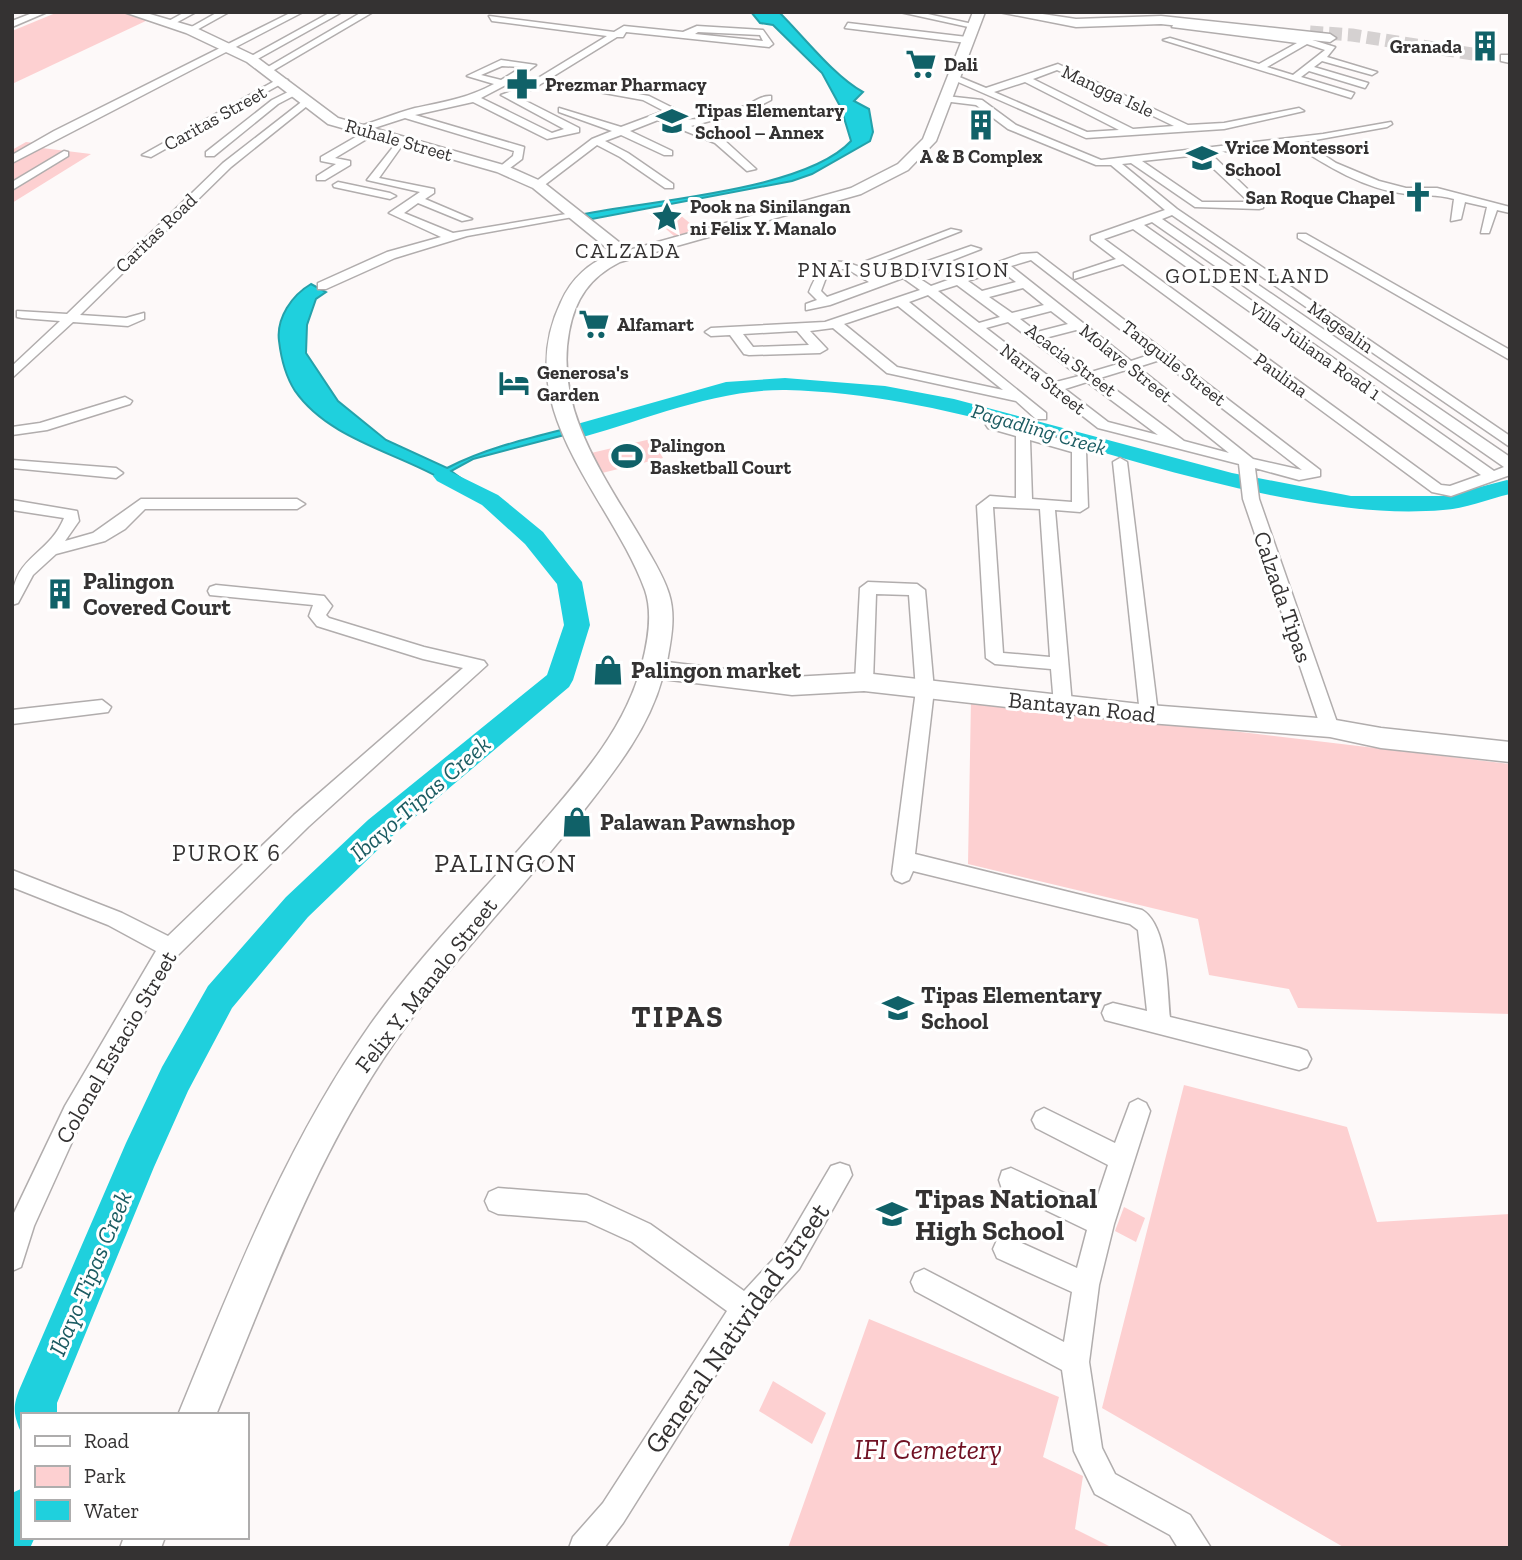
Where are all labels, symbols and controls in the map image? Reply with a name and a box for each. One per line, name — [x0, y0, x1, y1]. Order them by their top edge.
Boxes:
building icon: Granada — [1468, 29, 1502, 63]
place label: Granada — [1390, 35, 1462, 58]
supermarket icon: Dali — [904, 47, 938, 81]
place label: Dali — [944, 53, 978, 76]
street label: Mangga Isle — [1058, 60, 1158, 122]
pharmacy icon: Prezmar Pharmacy — [505, 67, 539, 101]
place label: Prezmar Pharmacy — [545, 73, 707, 96]
street label: Caritas Street — [160, 80, 270, 156]
place label: Tipas Elementary School – Annex — [695, 99, 844, 144]
school or university icon: Tipas Elementary School – Annex — [655, 104, 689, 138]
building icon: A & B Complex — [964, 108, 998, 142]
street label: Ruhale Street — [343, 114, 455, 166]
place label: Vrice Montessori School — [1225, 136, 1369, 181]
school or university icon: Vrice Montessori School — [1185, 141, 1219, 175]
place label: A & B Complex — [920, 145, 1042, 168]
church icon: San Roque Chapel — [1401, 180, 1435, 214]
place label: San Roque Chapel — [1245, 186, 1396, 209]
street label: Caritas Road — [110, 188, 202, 278]
place label: Pook na Sinilangan ni Felix Y. Manalo — [690, 195, 851, 240]
place icon: Pook na Sinilangan ni Felix Y. Manalo — [650, 200, 684, 234]
district label: CALZADA — [575, 238, 681, 263]
district label: PNAI SUBDIVISION — [798, 257, 1011, 282]
district label: GOLDEN LAND — [1165, 263, 1331, 288]
street label: Villa Juliana Road 1 — [1244, 296, 1385, 405]
street label: Magsalin — [1304, 296, 1378, 358]
supermarket icon: Alfamart — [577, 307, 611, 341]
place label: Alfamart — [617, 313, 694, 336]
street label: Tanguile Street — [1117, 315, 1231, 411]
street label: Acacia Street — [1021, 318, 1121, 402]
street label: Molave Street — [1075, 319, 1177, 407]
street label: Narra Street — [996, 338, 1090, 420]
street label: Paulina — [1250, 348, 1312, 402]
place label: Generosa's Garden — [537, 361, 629, 406]
hotel icon: Generosa's Garden — [497, 366, 531, 400]
water label: Pagadling Creek — [969, 398, 1109, 460]
place label: Palingon Basketball Court — [650, 434, 791, 479]
sports icon: Palingon Basketball Court — [610, 439, 644, 473]
street label: Calzada Tipas — [1247, 528, 1319, 666]
place label: Palingon Covered Court — [83, 567, 231, 621]
building icon: Palingon Covered Court — [43, 577, 77, 611]
shop icon: Palingon market — [591, 653, 625, 687]
place label: Palingon market — [631, 656, 802, 684]
street label: Bantayan Road — [1007, 685, 1157, 729]
water label: Ibayo-Tipas Creek — [344, 729, 496, 867]
shop icon: Palawan Pawnshop — [560, 805, 594, 839]
place label: Palawan Pawnshop — [600, 808, 795, 836]
district label: PUROK 6 — [172, 838, 282, 867]
district label: PALINGON — [434, 847, 578, 879]
street label: Felix Y. Manalo Street — [349, 892, 503, 1078]
street label: Colonel Estacio Street — [49, 945, 183, 1148]
place label: Tipas Elementary School — [921, 981, 1103, 1035]
school or university icon: Tipas Elementary School — [881, 991, 915, 1025]
district label: TIPAS — [631, 999, 725, 1035]
place label: Tipas National High School — [915, 1182, 1097, 1247]
water label: Ibayo-Tipas Creek — [42, 1186, 138, 1360]
street label: General Natividad Street — [638, 1196, 837, 1460]
school or university icon: Tipas National High School — [875, 1197, 909, 1231]
legend — [21, 1413, 248, 1539]
text: Road — [84, 1428, 130, 1453]
park label: IFI Cemetery — [854, 1433, 1002, 1466]
text: Park — [84, 1463, 126, 1488]
text: Water — [84, 1498, 139, 1523]

